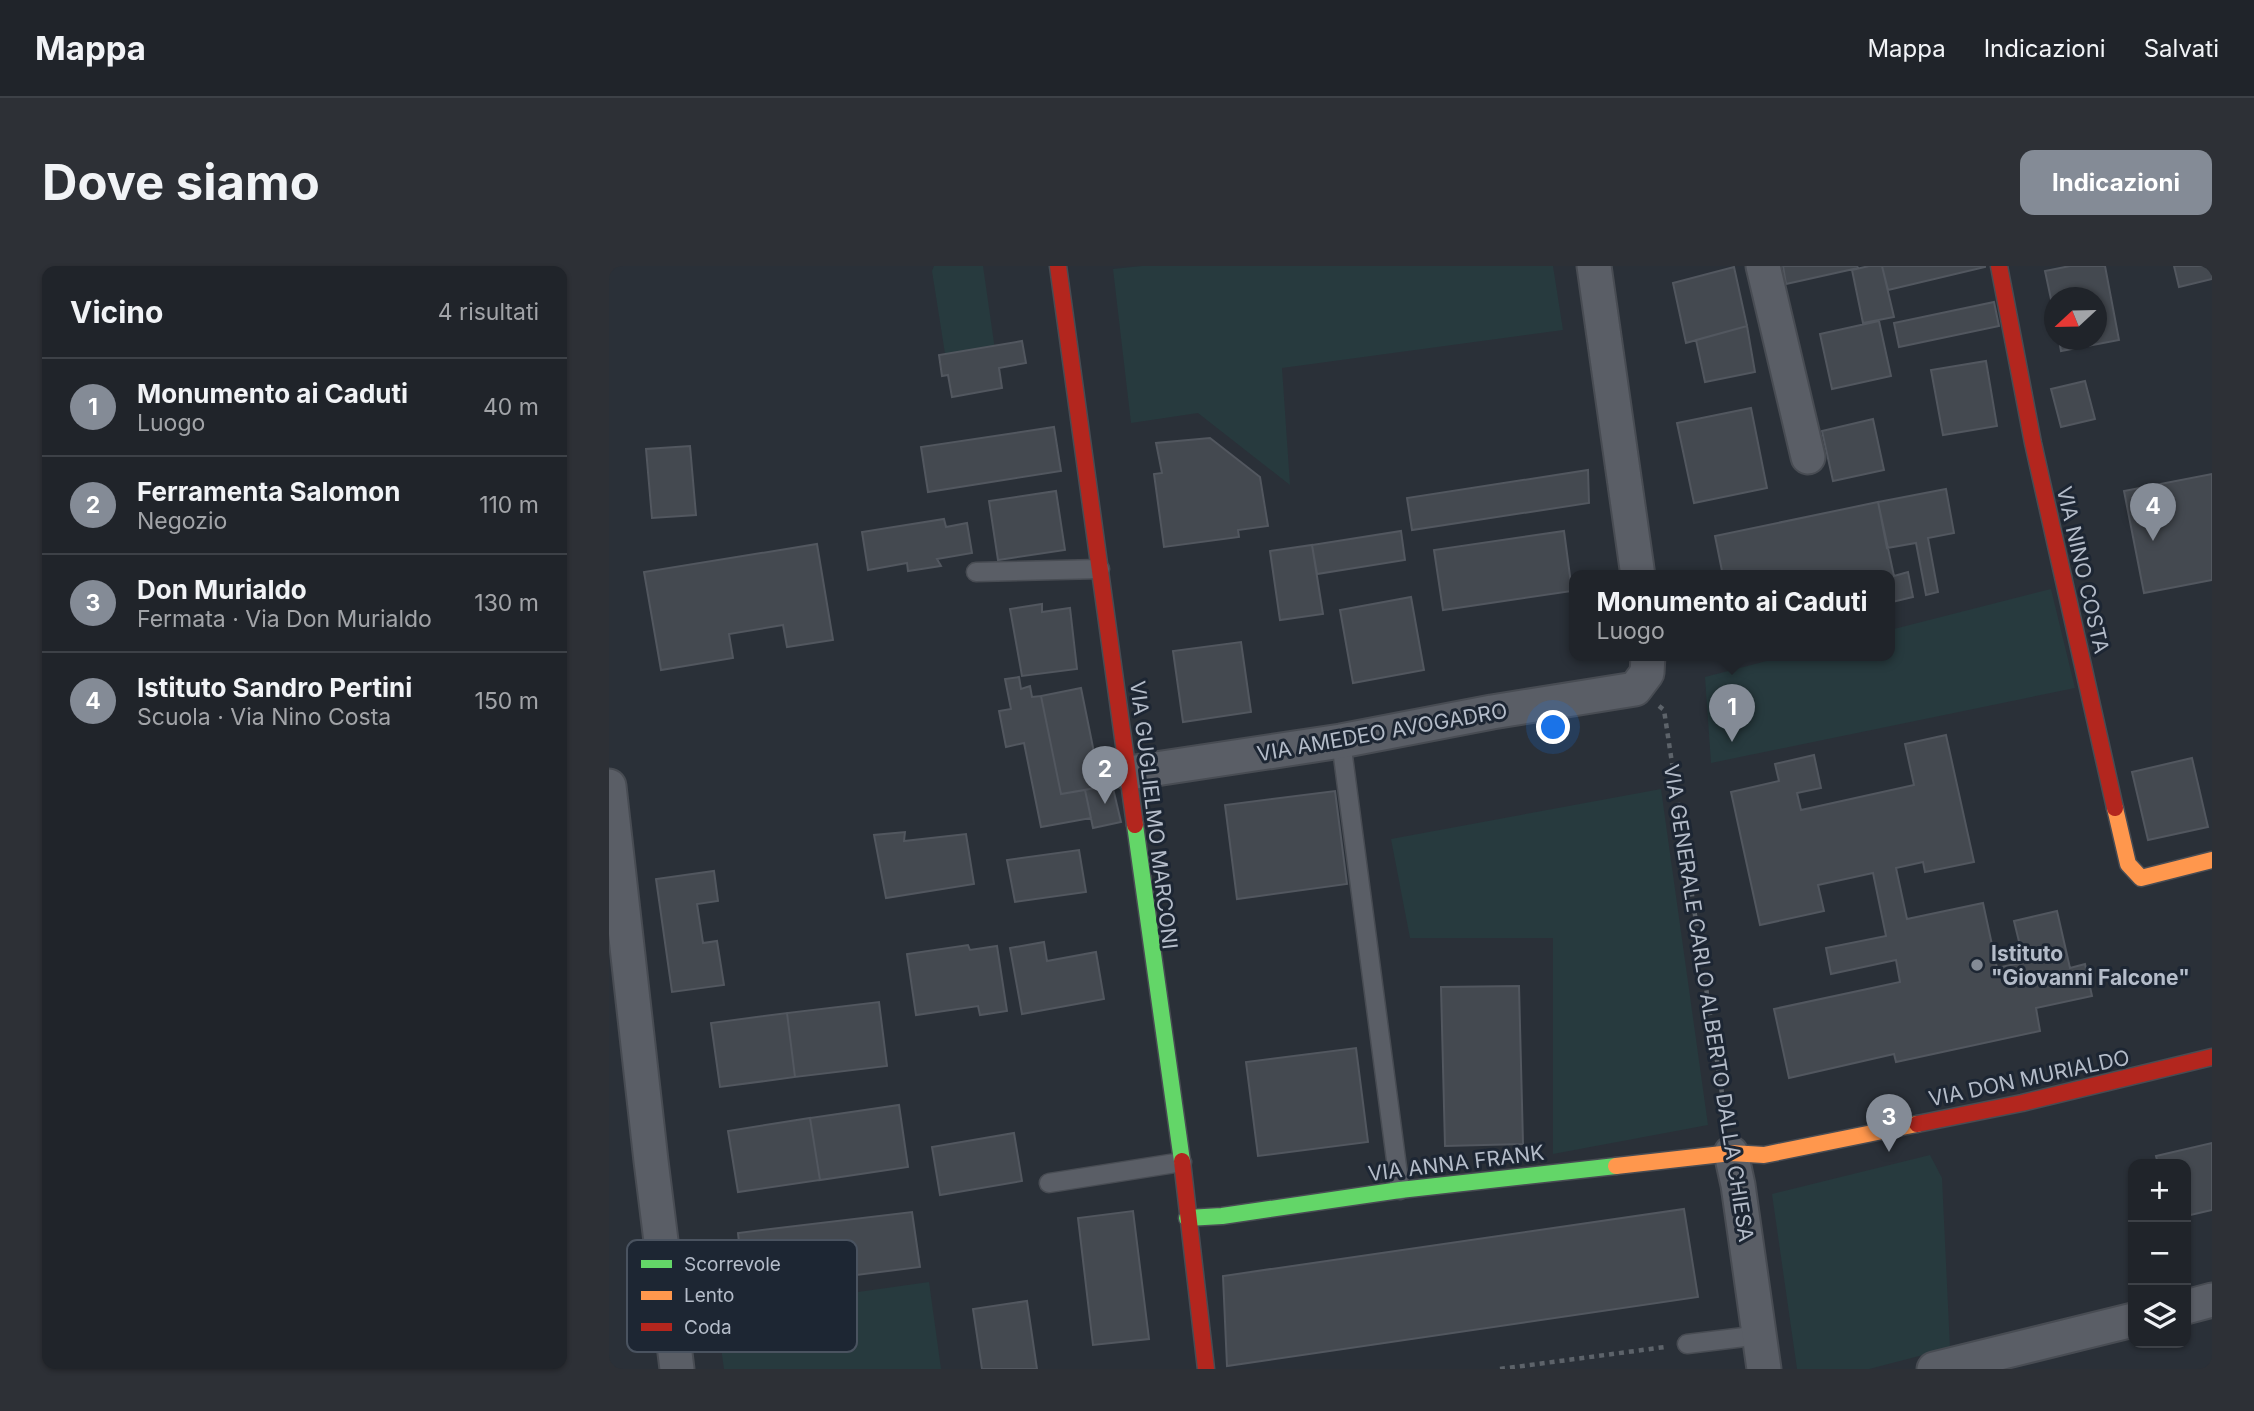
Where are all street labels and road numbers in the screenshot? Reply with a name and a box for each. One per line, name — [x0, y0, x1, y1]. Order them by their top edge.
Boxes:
street label: VIA NINO COSTA — [2052, 484, 2114, 656]
street label: VIA GUGLIELMO MARCONI — [1125, 679, 1183, 951]
street label: VIA AMEDEO AVOGADRO — [1255, 698, 1509, 766]
street label: VIA GENERALE CARLO ALBERTO DALLA CHIESA — [1659, 762, 1759, 1244]
street label: VIA DON MURIALDO — [1926, 1044, 2132, 1112]
street label: VIA ANNA FRANK — [1366, 1140, 1546, 1186]

